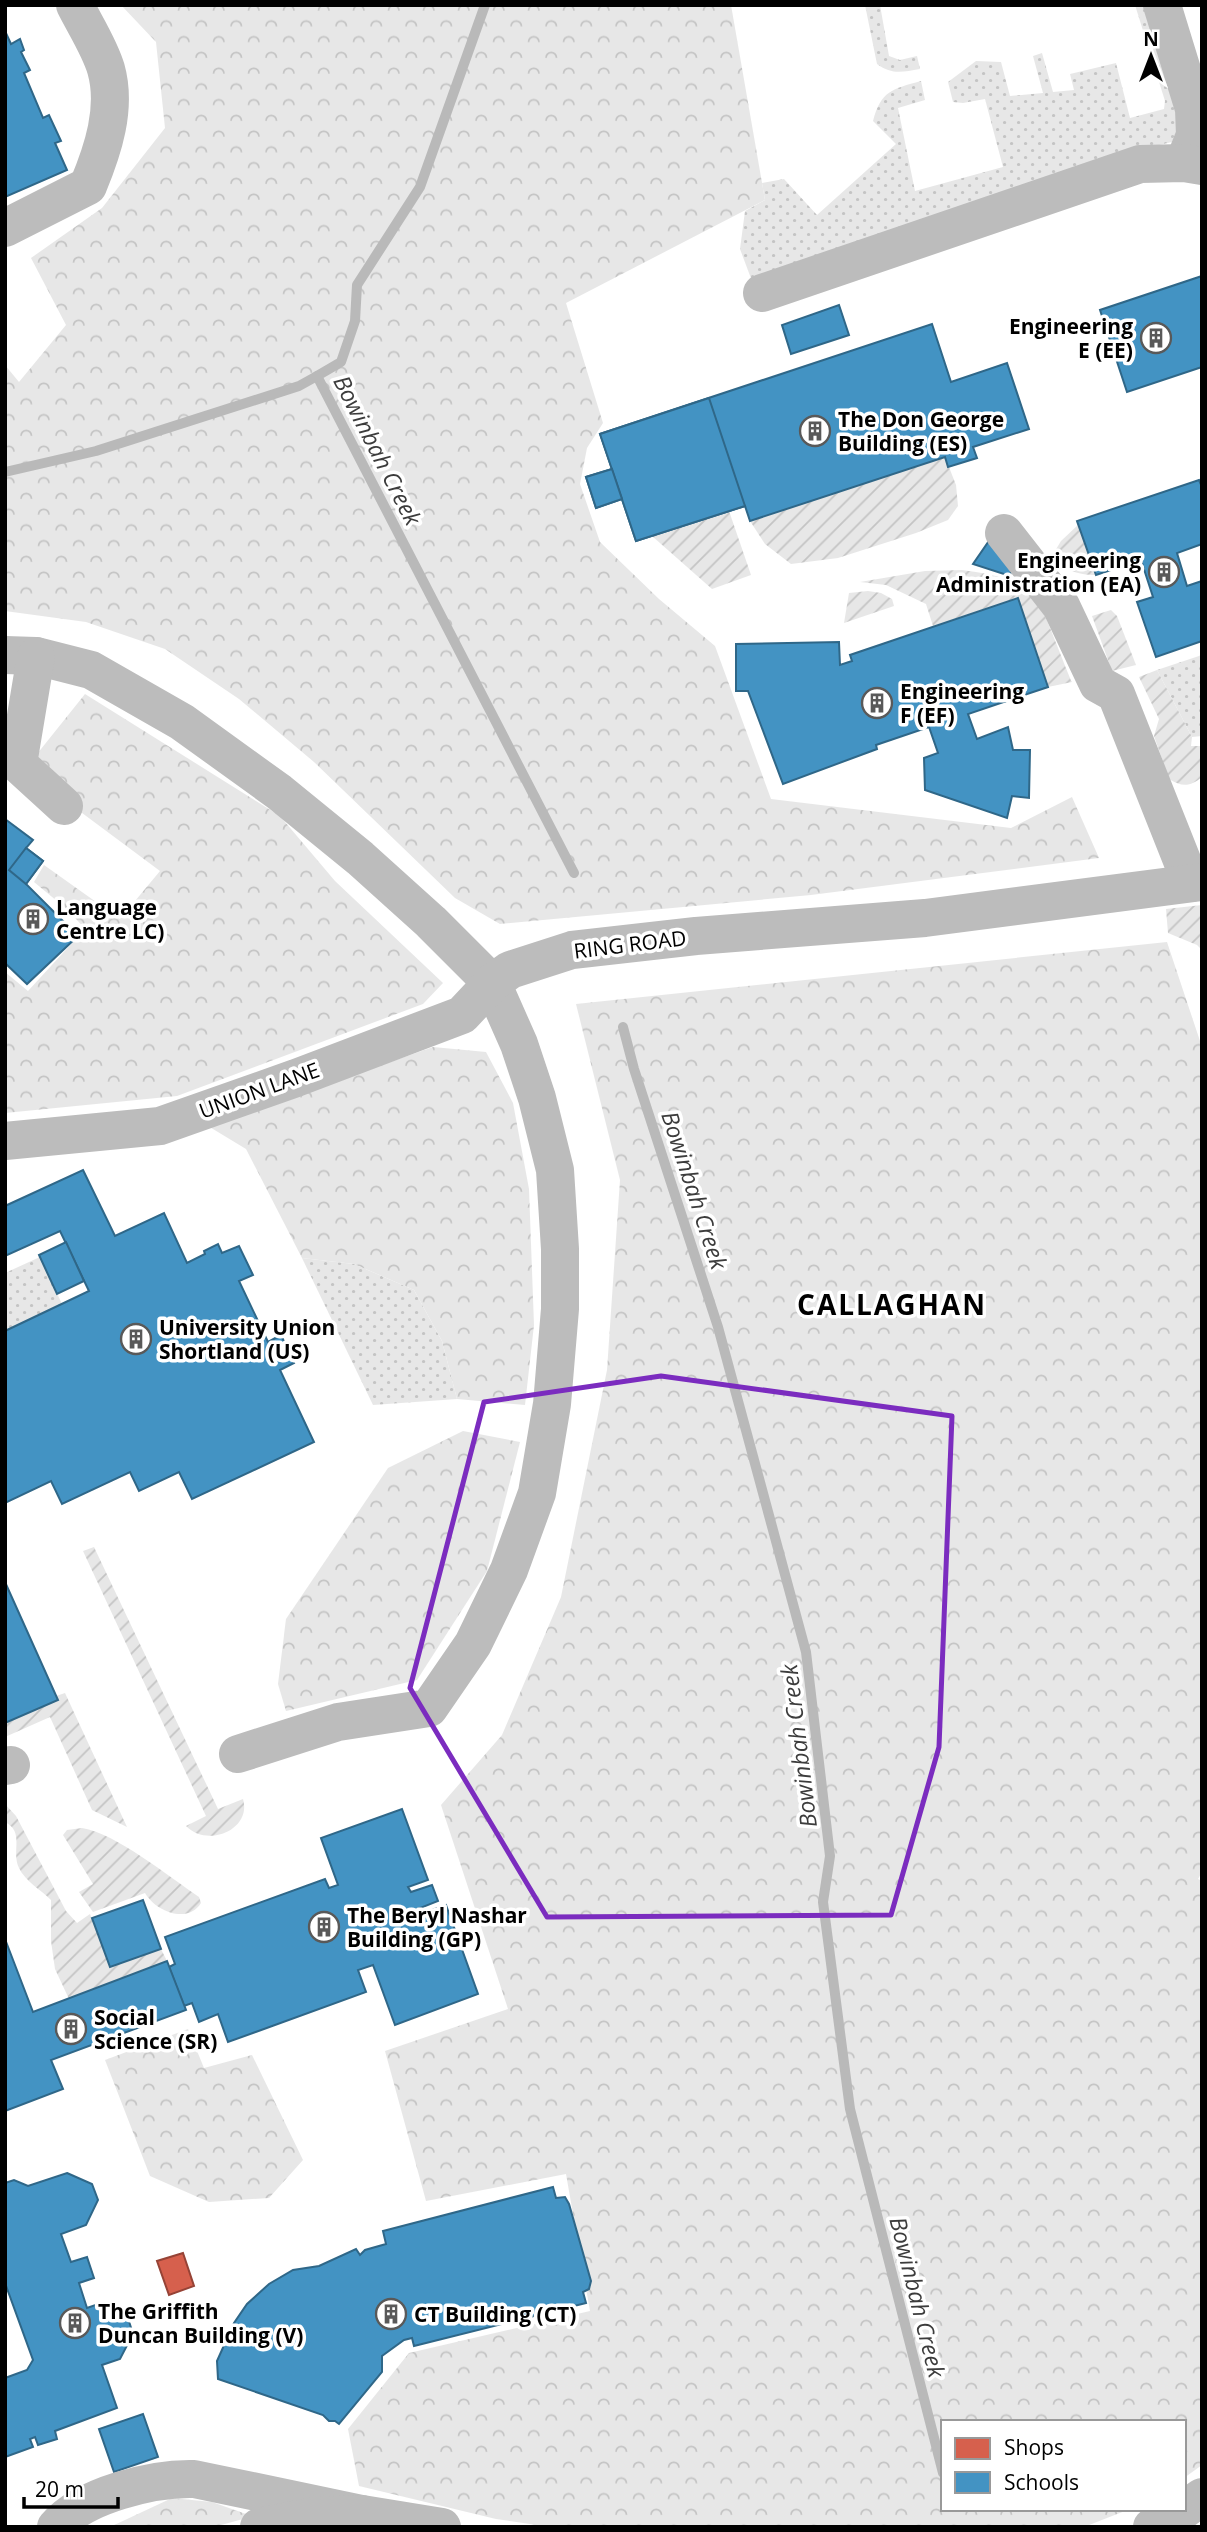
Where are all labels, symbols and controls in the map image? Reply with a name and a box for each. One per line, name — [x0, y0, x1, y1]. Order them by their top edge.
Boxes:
north arrow — [1116, 21, 1186, 91]
text: N — [1143, 26, 1159, 52]
place label: Engineering E (EE) — [1009, 312, 1133, 364]
building icon: Engineering E (EE) — [1139, 321, 1173, 355]
water label: Bowinbah Creek — [326, 369, 430, 531]
place label: The Don George Building (ES) — [838, 405, 1004, 457]
building icon: The Don George Building (ES) — [798, 414, 832, 448]
place label: Engineering Administration (EA) — [936, 546, 1141, 598]
building icon: Engineering Administration (EA) — [1147, 555, 1181, 589]
place label: Engineering F (EF) — [900, 677, 1024, 729]
building icon: Engineering F (EF) — [860, 686, 894, 720]
place label: Language Centre LC) — [56, 893, 164, 945]
building icon: Language Centre LC) — [16, 902, 50, 936]
street label: RING ROAD — [572, 923, 688, 965]
street label: UNION LANE — [195, 1055, 323, 1125]
water label: Bowinbah Creek — [654, 1107, 736, 1274]
district label: CALLAGHAN — [797, 1285, 987, 1323]
place label: University Union Shortland (US) — [159, 1313, 335, 1365]
building icon: University Union Shortland (US) — [119, 1322, 153, 1356]
water label: Bowinbah Creek — [772, 1662, 824, 1830]
place label: The Beryl Nashar Building (GP) — [347, 1901, 527, 1953]
building icon: The Beryl Nashar Building (GP) — [307, 1910, 341, 1944]
place label: Social Science (SR) — [94, 2003, 217, 2055]
building icon: Social Science (SR) — [54, 2012, 88, 2046]
water label: Bowinbah Creek — [883, 2213, 954, 2381]
place label: The Griffith Duncan Building (V) — [98, 2297, 303, 2349]
building icon: CT Building (CT) — [374, 2297, 408, 2331]
place label: CT Building (CT) — [414, 2300, 576, 2328]
building icon: The Griffith Duncan Building (V) — [58, 2306, 92, 2340]
legend — [941, 2420, 1186, 2511]
text: Shops — [1004, 2433, 1064, 2461]
scale bar — [24, 2466, 119, 2510]
text: Schools — [1004, 2468, 1079, 2496]
text: 20 m — [35, 2475, 84, 2503]

